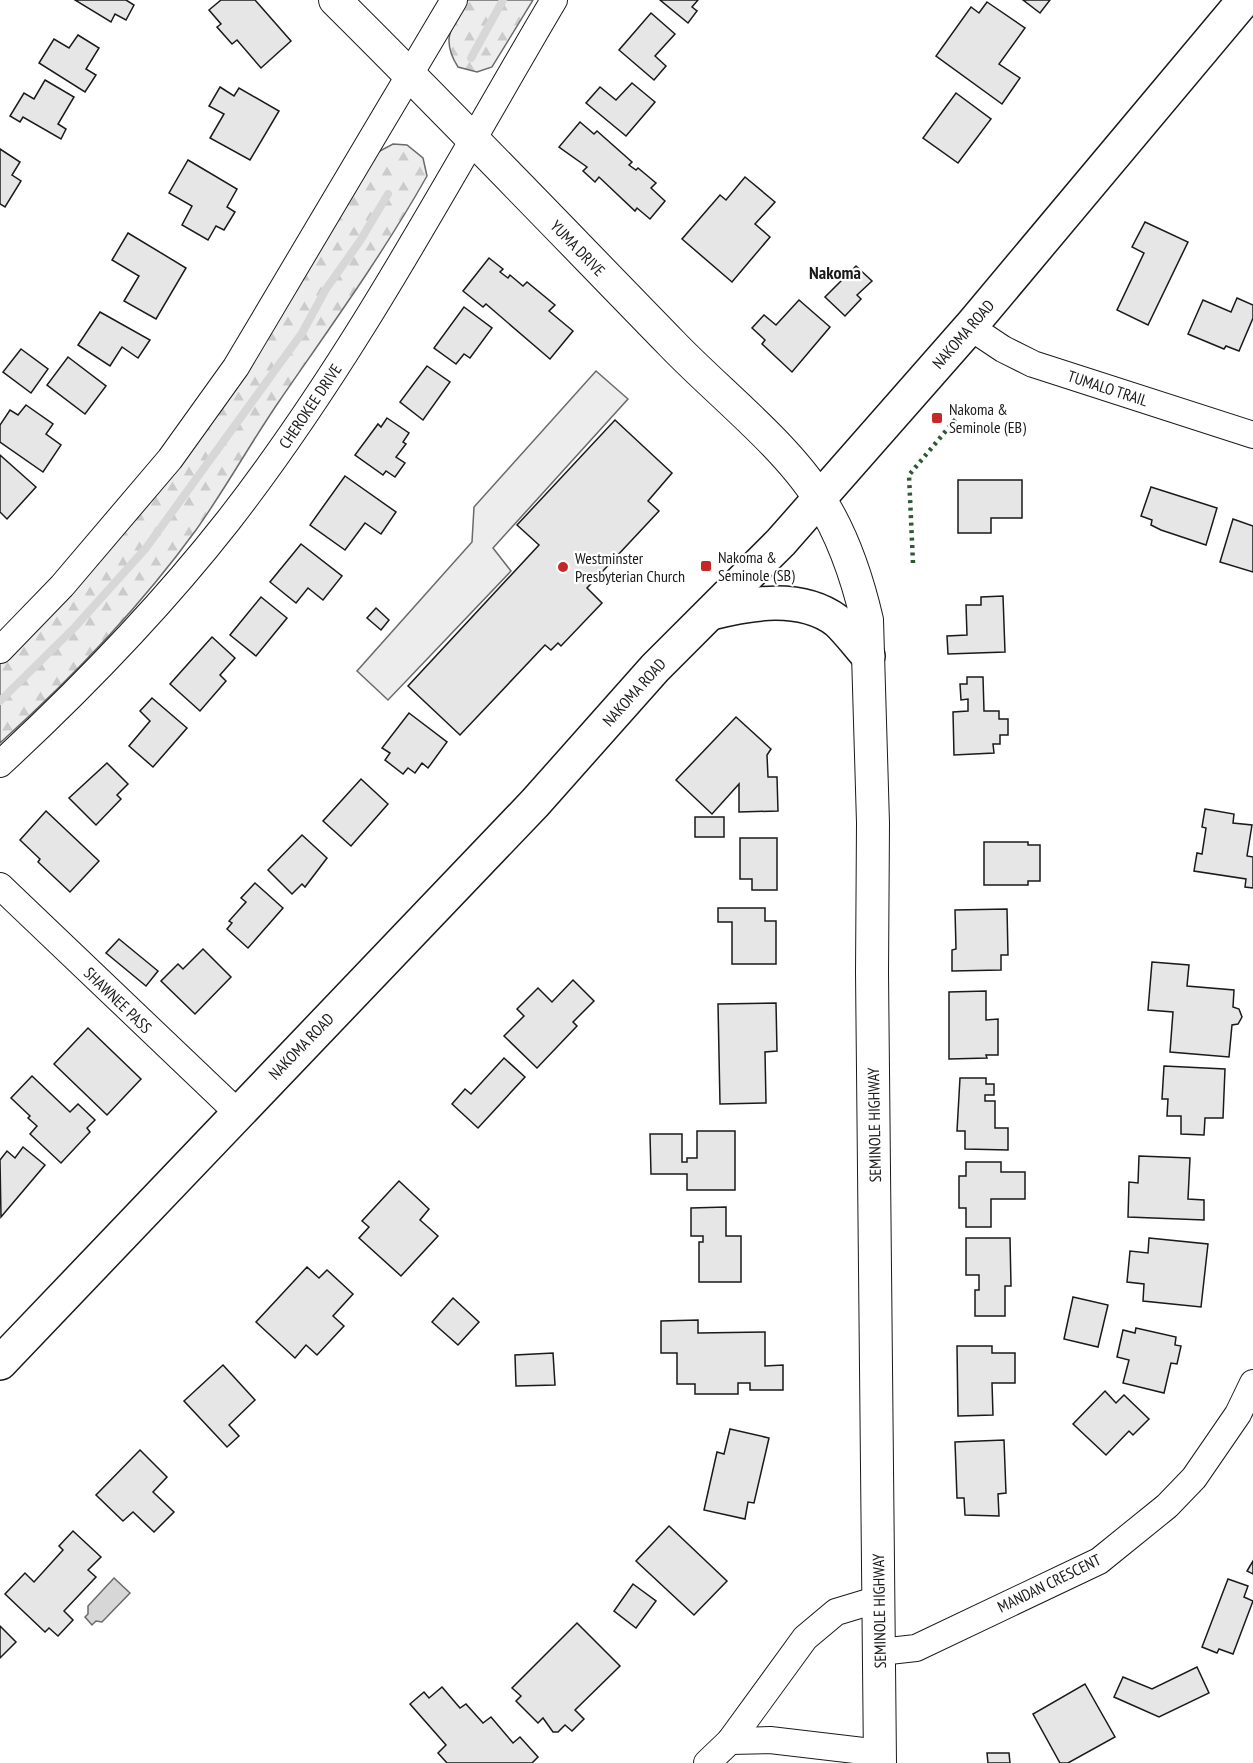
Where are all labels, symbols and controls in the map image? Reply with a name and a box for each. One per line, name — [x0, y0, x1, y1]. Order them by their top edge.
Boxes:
street label: YUMA DRIVE — [546, 216, 610, 280]
district label: Nakoma — [809, 261, 861, 284]
street label: NAKOMA ROAD — [928, 295, 998, 373]
street label: CHEROKEE DRIVE — [274, 360, 346, 452]
street label: TUMALO TRAIL — [1065, 366, 1151, 410]
place label: Nakoma & Seminole (EB) — [949, 399, 1026, 437]
marker: Nakoma & Seminole (EB) — [930, 411, 944, 425]
place label: Nakoma & Seminole (SB) — [718, 547, 795, 585]
place label: Westminster Presbyterian Church — [575, 548, 685, 586]
marker: Nakoma & Seminole (SB) — [699, 559, 713, 573]
marker: Westminster Presbyterian Church — [556, 560, 570, 574]
street label: NAKOMA ROAD — [598, 654, 670, 730]
street label: SHAWNEE PASS — [80, 963, 156, 1037]
street label: NAKOMA ROAD — [264, 1009, 338, 1083]
street label: SEMINOLE HIGHWAY — [863, 1067, 885, 1183]
street label: MANDAN CRESCENT — [994, 1549, 1104, 1617]
street label: SEMINOLE HIGHWAY — [868, 1553, 890, 1669]

